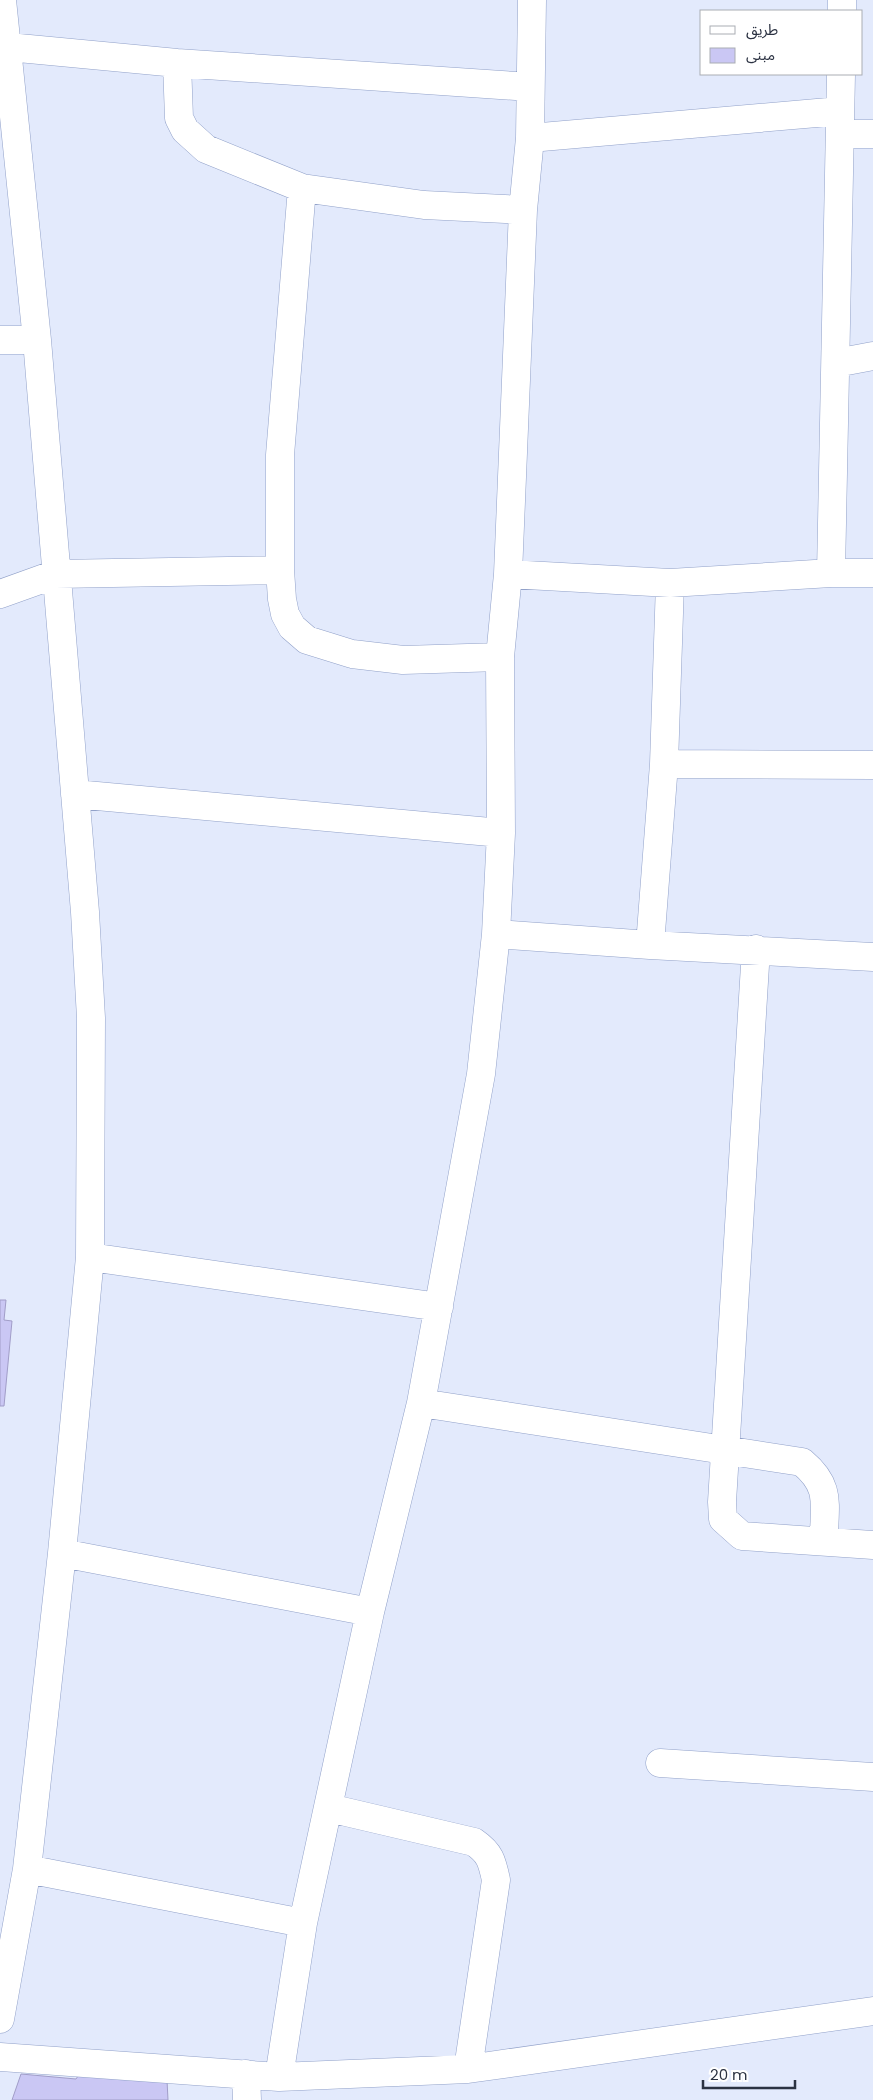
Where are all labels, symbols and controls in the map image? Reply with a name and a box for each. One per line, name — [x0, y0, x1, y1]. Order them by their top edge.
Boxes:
legend — [700, 10, 863, 75]
text: طريق — [746, 19, 778, 40]
text: مبنى — [746, 44, 775, 65]
scale bar — [703, 2058, 796, 2090]
text: 20 m — [710, 2064, 748, 2085]

